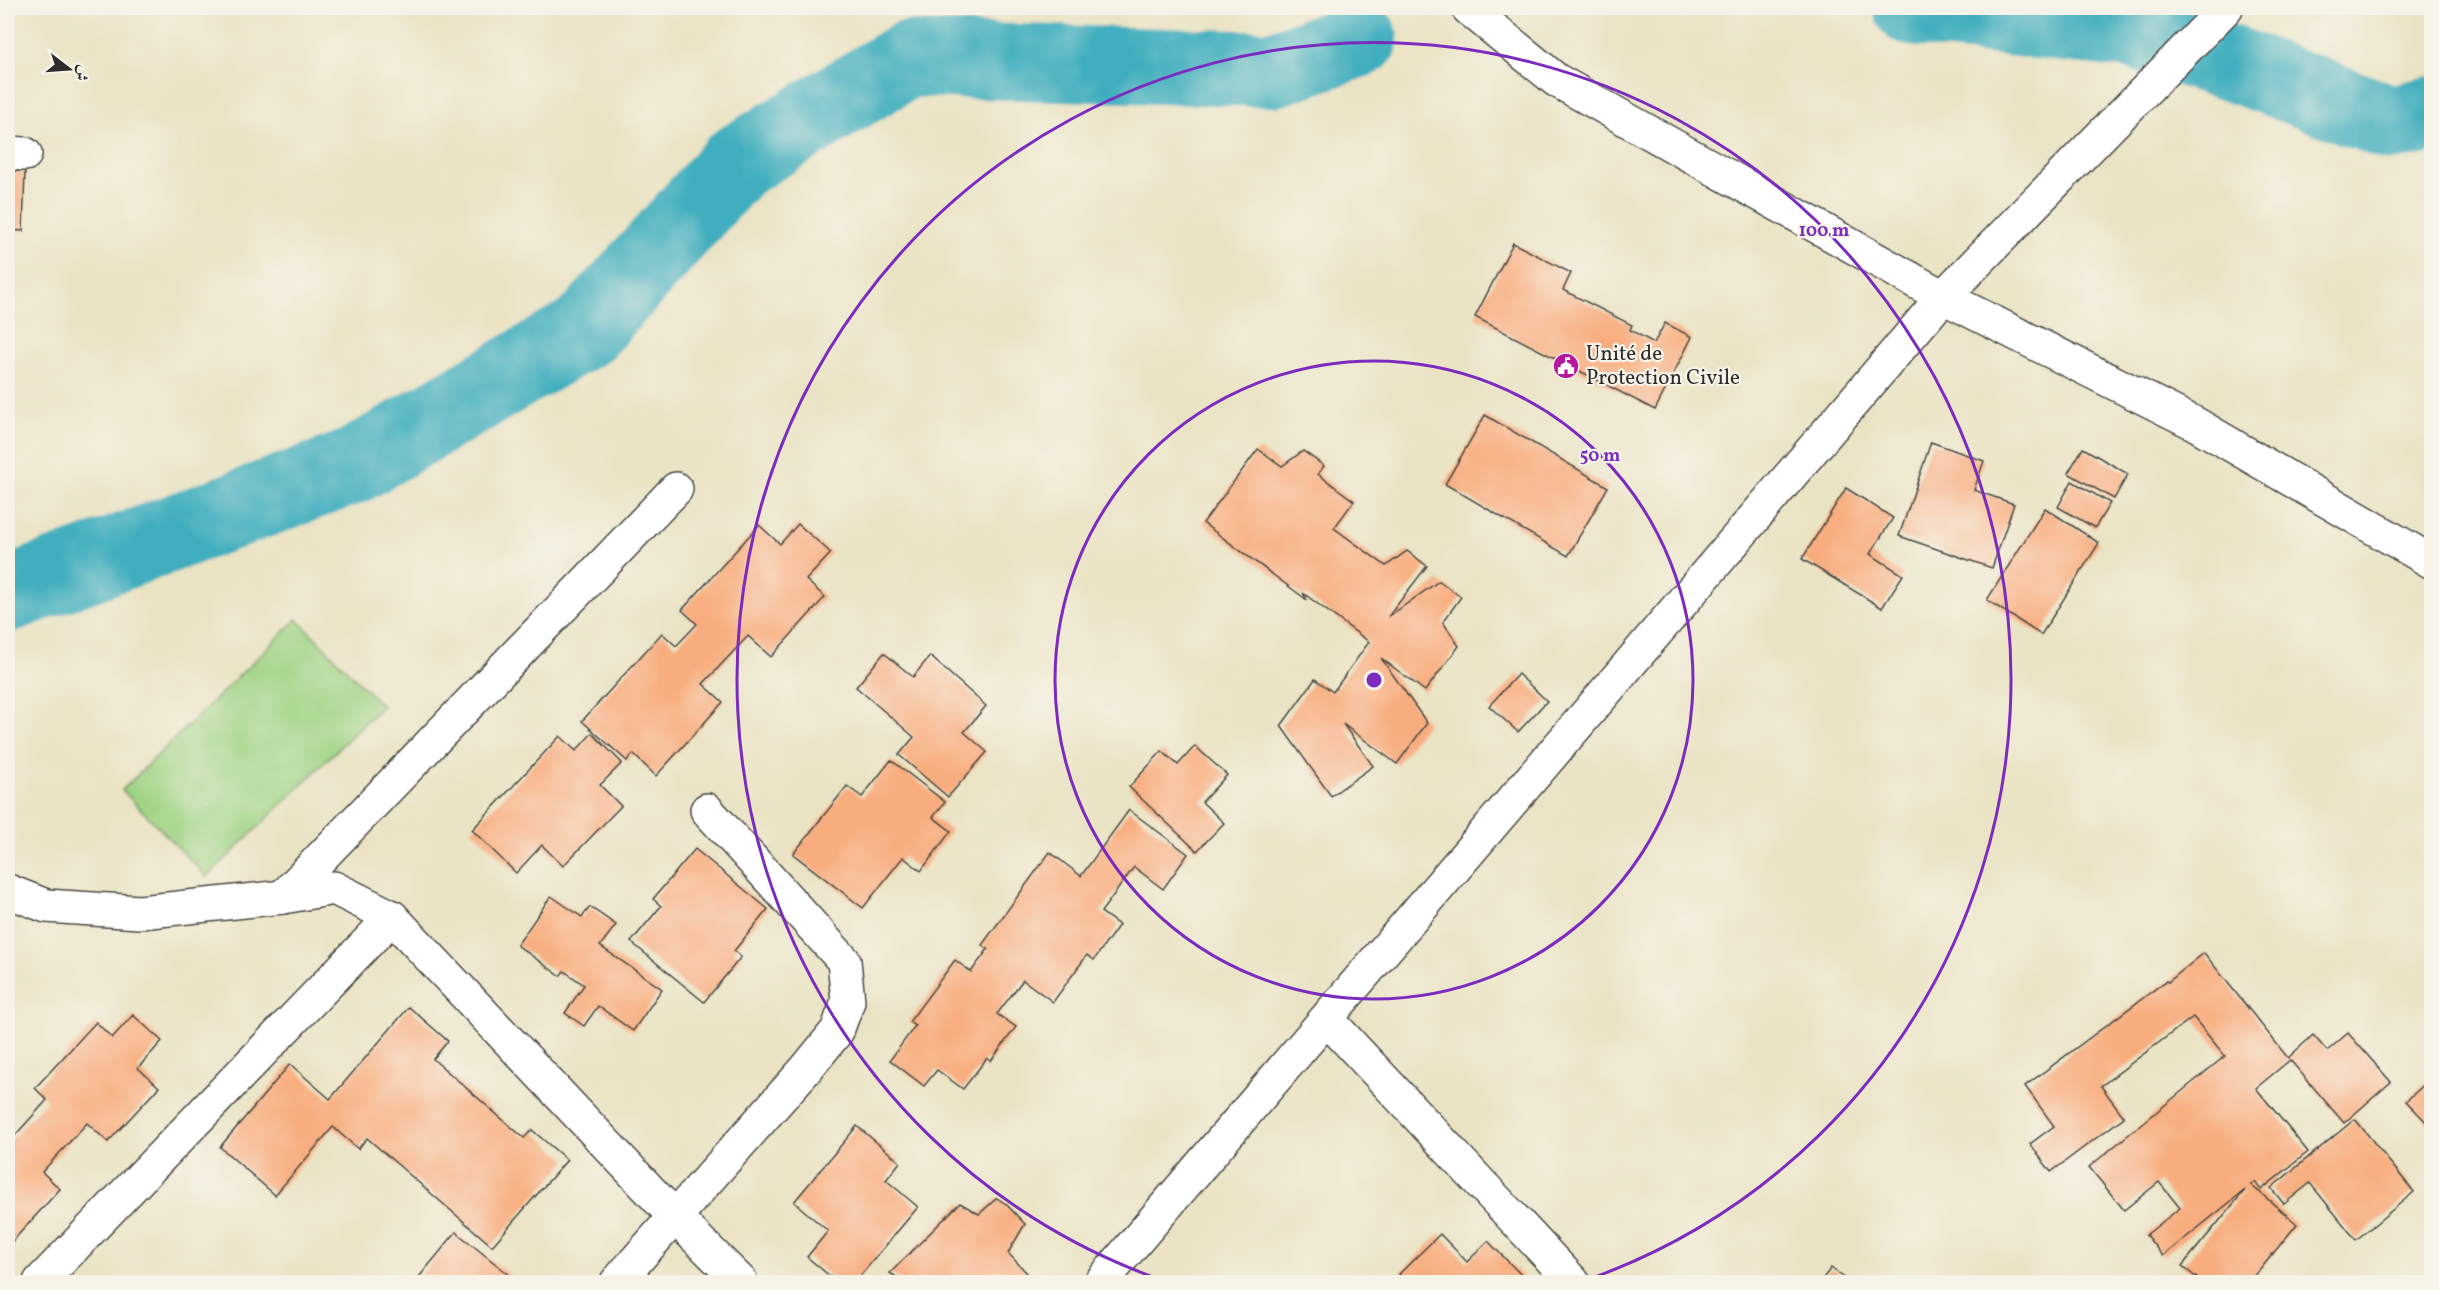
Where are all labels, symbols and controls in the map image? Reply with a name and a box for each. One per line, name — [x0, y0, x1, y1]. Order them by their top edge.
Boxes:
north arrow — [39, 39, 99, 99]
text: ش — [69, 62, 94, 84]
text: 100 m — [1799, 219, 1849, 244]
place label: Unité de Protection Civile — [1586, 340, 1740, 393]
public building icon: Unité de Protection Civile — [1551, 351, 1581, 381]
text: 50 m — [1580, 444, 1620, 469]
centre of rings — [1364, 670, 1384, 690]

